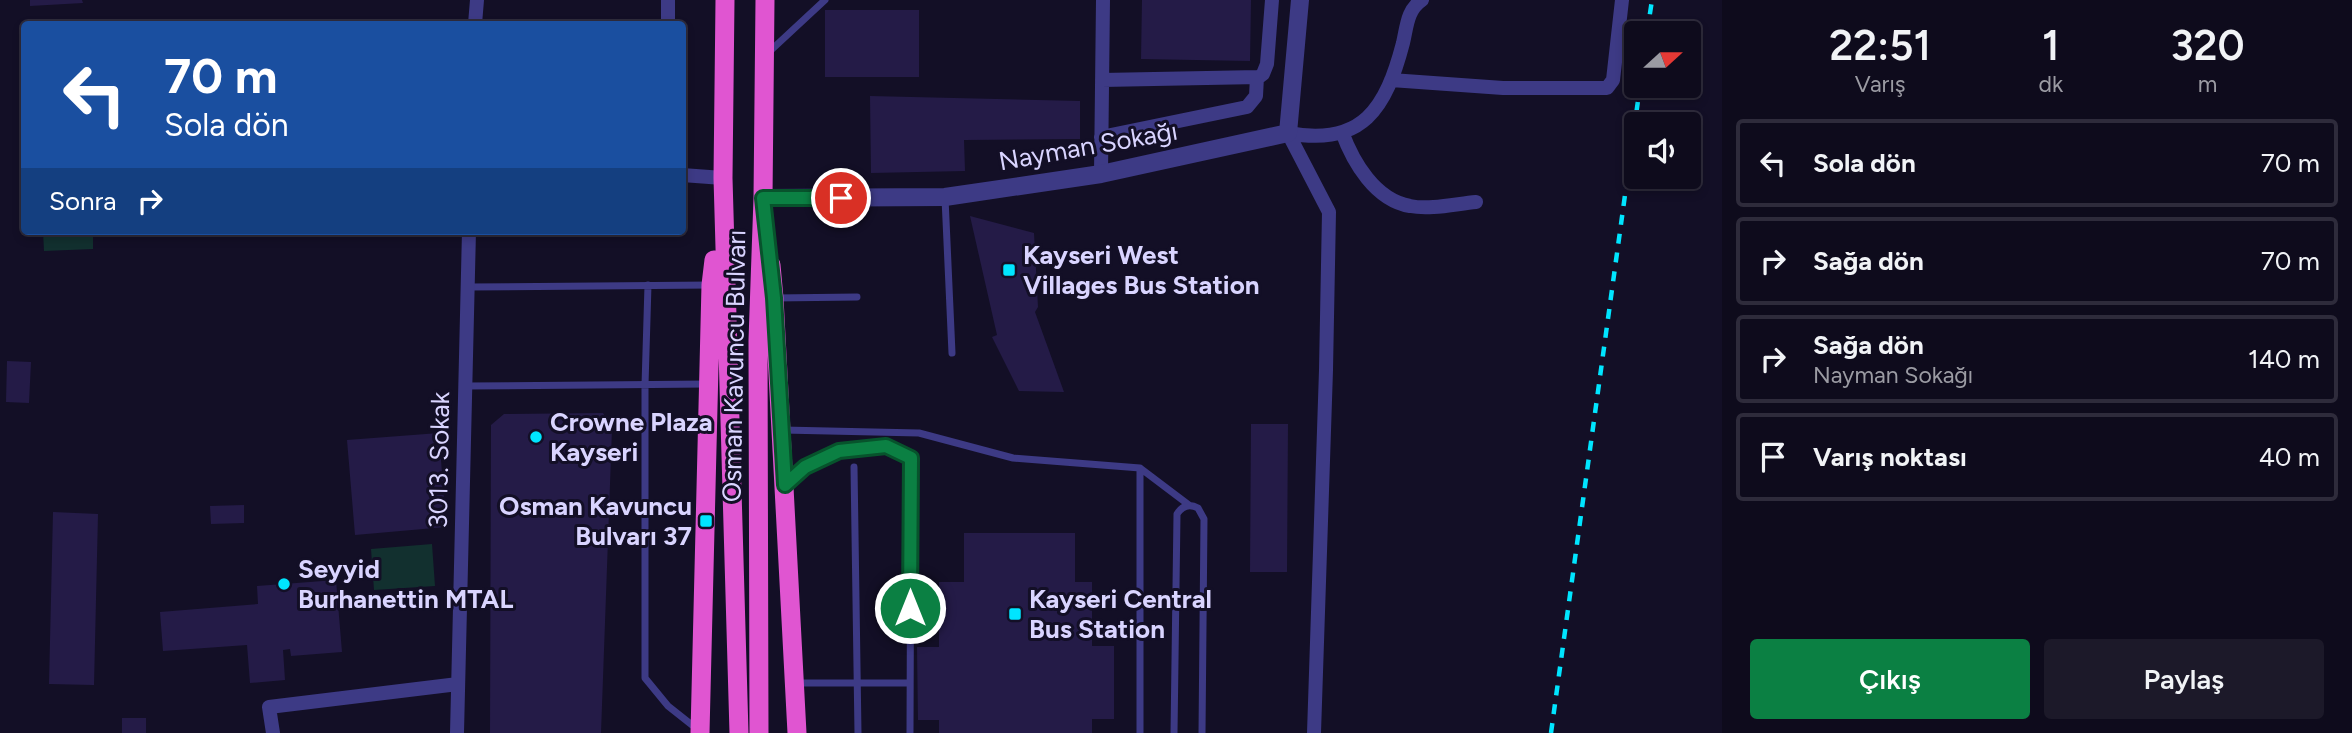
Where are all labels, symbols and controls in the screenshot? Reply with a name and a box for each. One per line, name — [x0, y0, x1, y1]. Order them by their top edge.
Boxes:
text: 22:51 — [1829, 20, 1931, 71]
text: 1 — [2042, 20, 2060, 71]
text: 320 — [2170, 20, 2245, 71]
north arrow — [1624, 21, 1701, 98]
map controls — [1624, 21, 1701, 189]
text: 70 m — [164, 46, 277, 105]
icon: left — [49, 49, 140, 140]
text: Varış — [1855, 70, 1906, 98]
text: dk — [2038, 70, 2063, 98]
text: m — [2198, 70, 2217, 98]
text: Sola dön — [164, 106, 289, 144]
button: sound — [1624, 112, 1701, 189]
street label: Nayman Sokağı — [996, 115, 1180, 177]
icon: left — [1754, 144, 1792, 182]
text: Sola dön — [1813, 147, 1916, 179]
text: 70 m — [2261, 147, 2320, 179]
pin — [811, 168, 871, 228]
icon: arrive — [822, 179, 860, 217]
icon: right — [131, 182, 169, 220]
text: Sonra — [49, 185, 117, 217]
street label: Osman Kavuncu Bulvarı — [716, 230, 752, 502]
place label: Kayseri West Villages Bus Station — [1023, 239, 1260, 301]
icon: right — [1754, 242, 1792, 280]
text: Sağa dön — [1813, 245, 1924, 277]
text: 70 m — [2261, 245, 2320, 277]
marker: Kayseri West Villages Bus Station — [1001, 262, 1017, 278]
text: Sağa dön — [1813, 329, 1924, 361]
icon: right — [1754, 340, 1792, 378]
text: 140 m — [2248, 343, 2320, 375]
text: Nayman Sokağı — [1813, 361, 1973, 389]
street label: 3013. Sokak — [422, 391, 456, 529]
place label: Crowne Plaza Kayseri — [550, 406, 713, 468]
marker: Crowne Plaza Kayseri — [528, 429, 544, 445]
icon: arrive — [1754, 438, 1792, 476]
text: Varış noktası — [1813, 441, 1967, 473]
text: 40 m — [2259, 441, 2320, 473]
place label: Osman Kavuncu Bulvarı 37 — [499, 490, 692, 552]
marker: Osman Kavuncu Bulvarı 37 — [698, 513, 714, 529]
place label: Seyyid Burhanettin MTAL — [298, 553, 513, 615]
position arrow — [873, 571, 947, 645]
marker: Seyyid Burhanettin MTAL — [276, 576, 292, 592]
place label: Kayseri Central Bus Station — [1029, 583, 1212, 645]
marker: Kayseri Central Bus Station — [1007, 606, 1023, 622]
button: Çıkış — [1750, 639, 2030, 719]
button: Paylaş — [2044, 639, 2324, 719]

